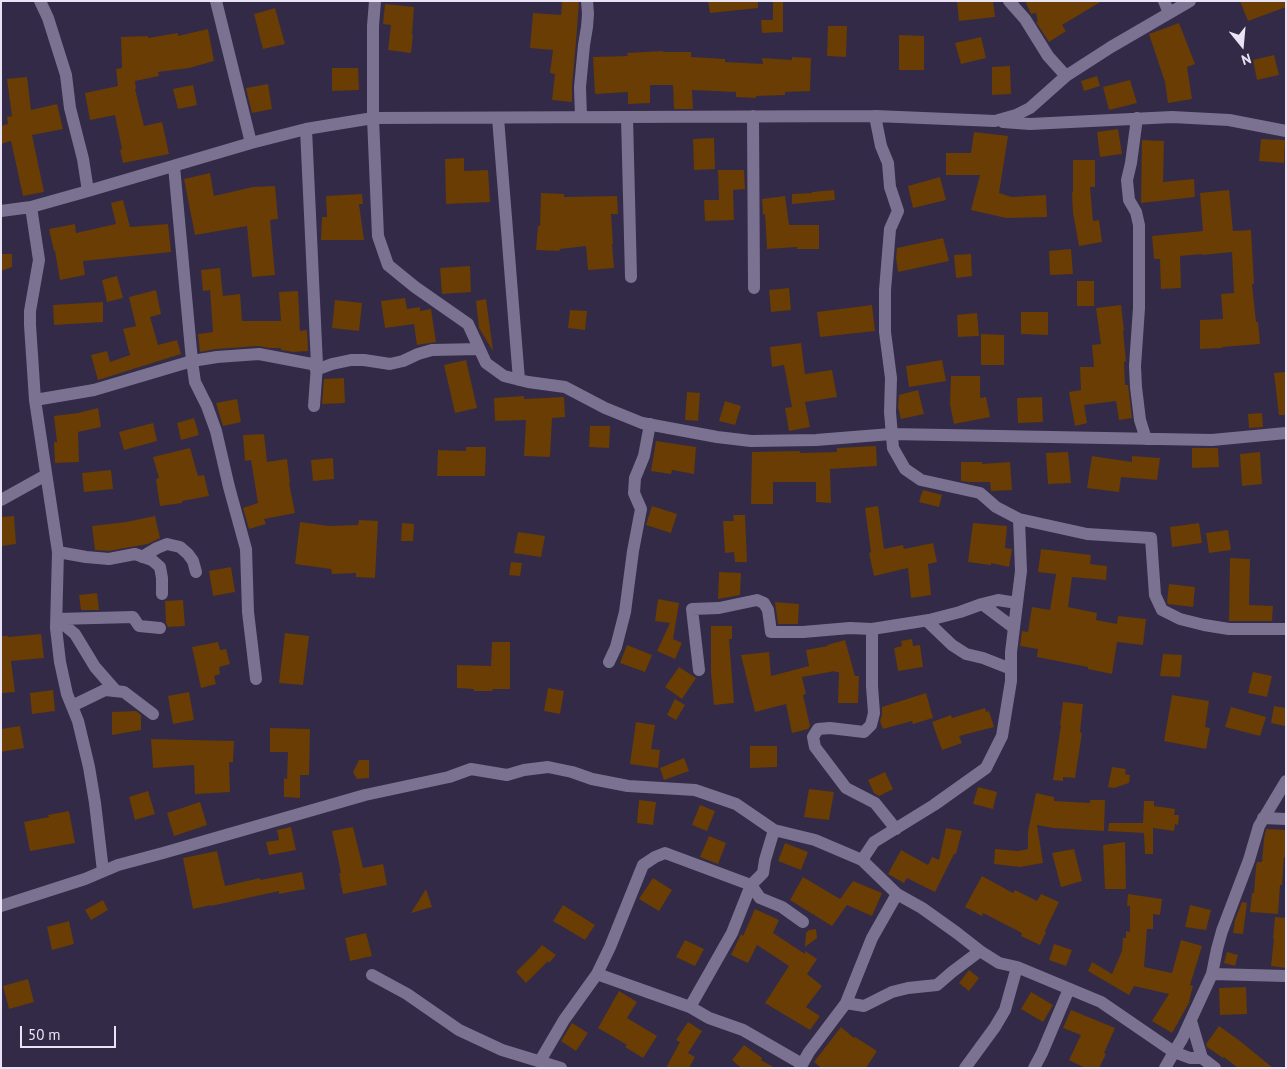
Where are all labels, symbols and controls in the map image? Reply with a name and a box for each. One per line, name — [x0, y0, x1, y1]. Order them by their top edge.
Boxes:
north arrow — [1217, 20, 1267, 70]
text: N — [1239, 49, 1253, 69]
scale bar — [22, 1016, 119, 1048]
text: 50 m — [28, 1025, 61, 1044]

